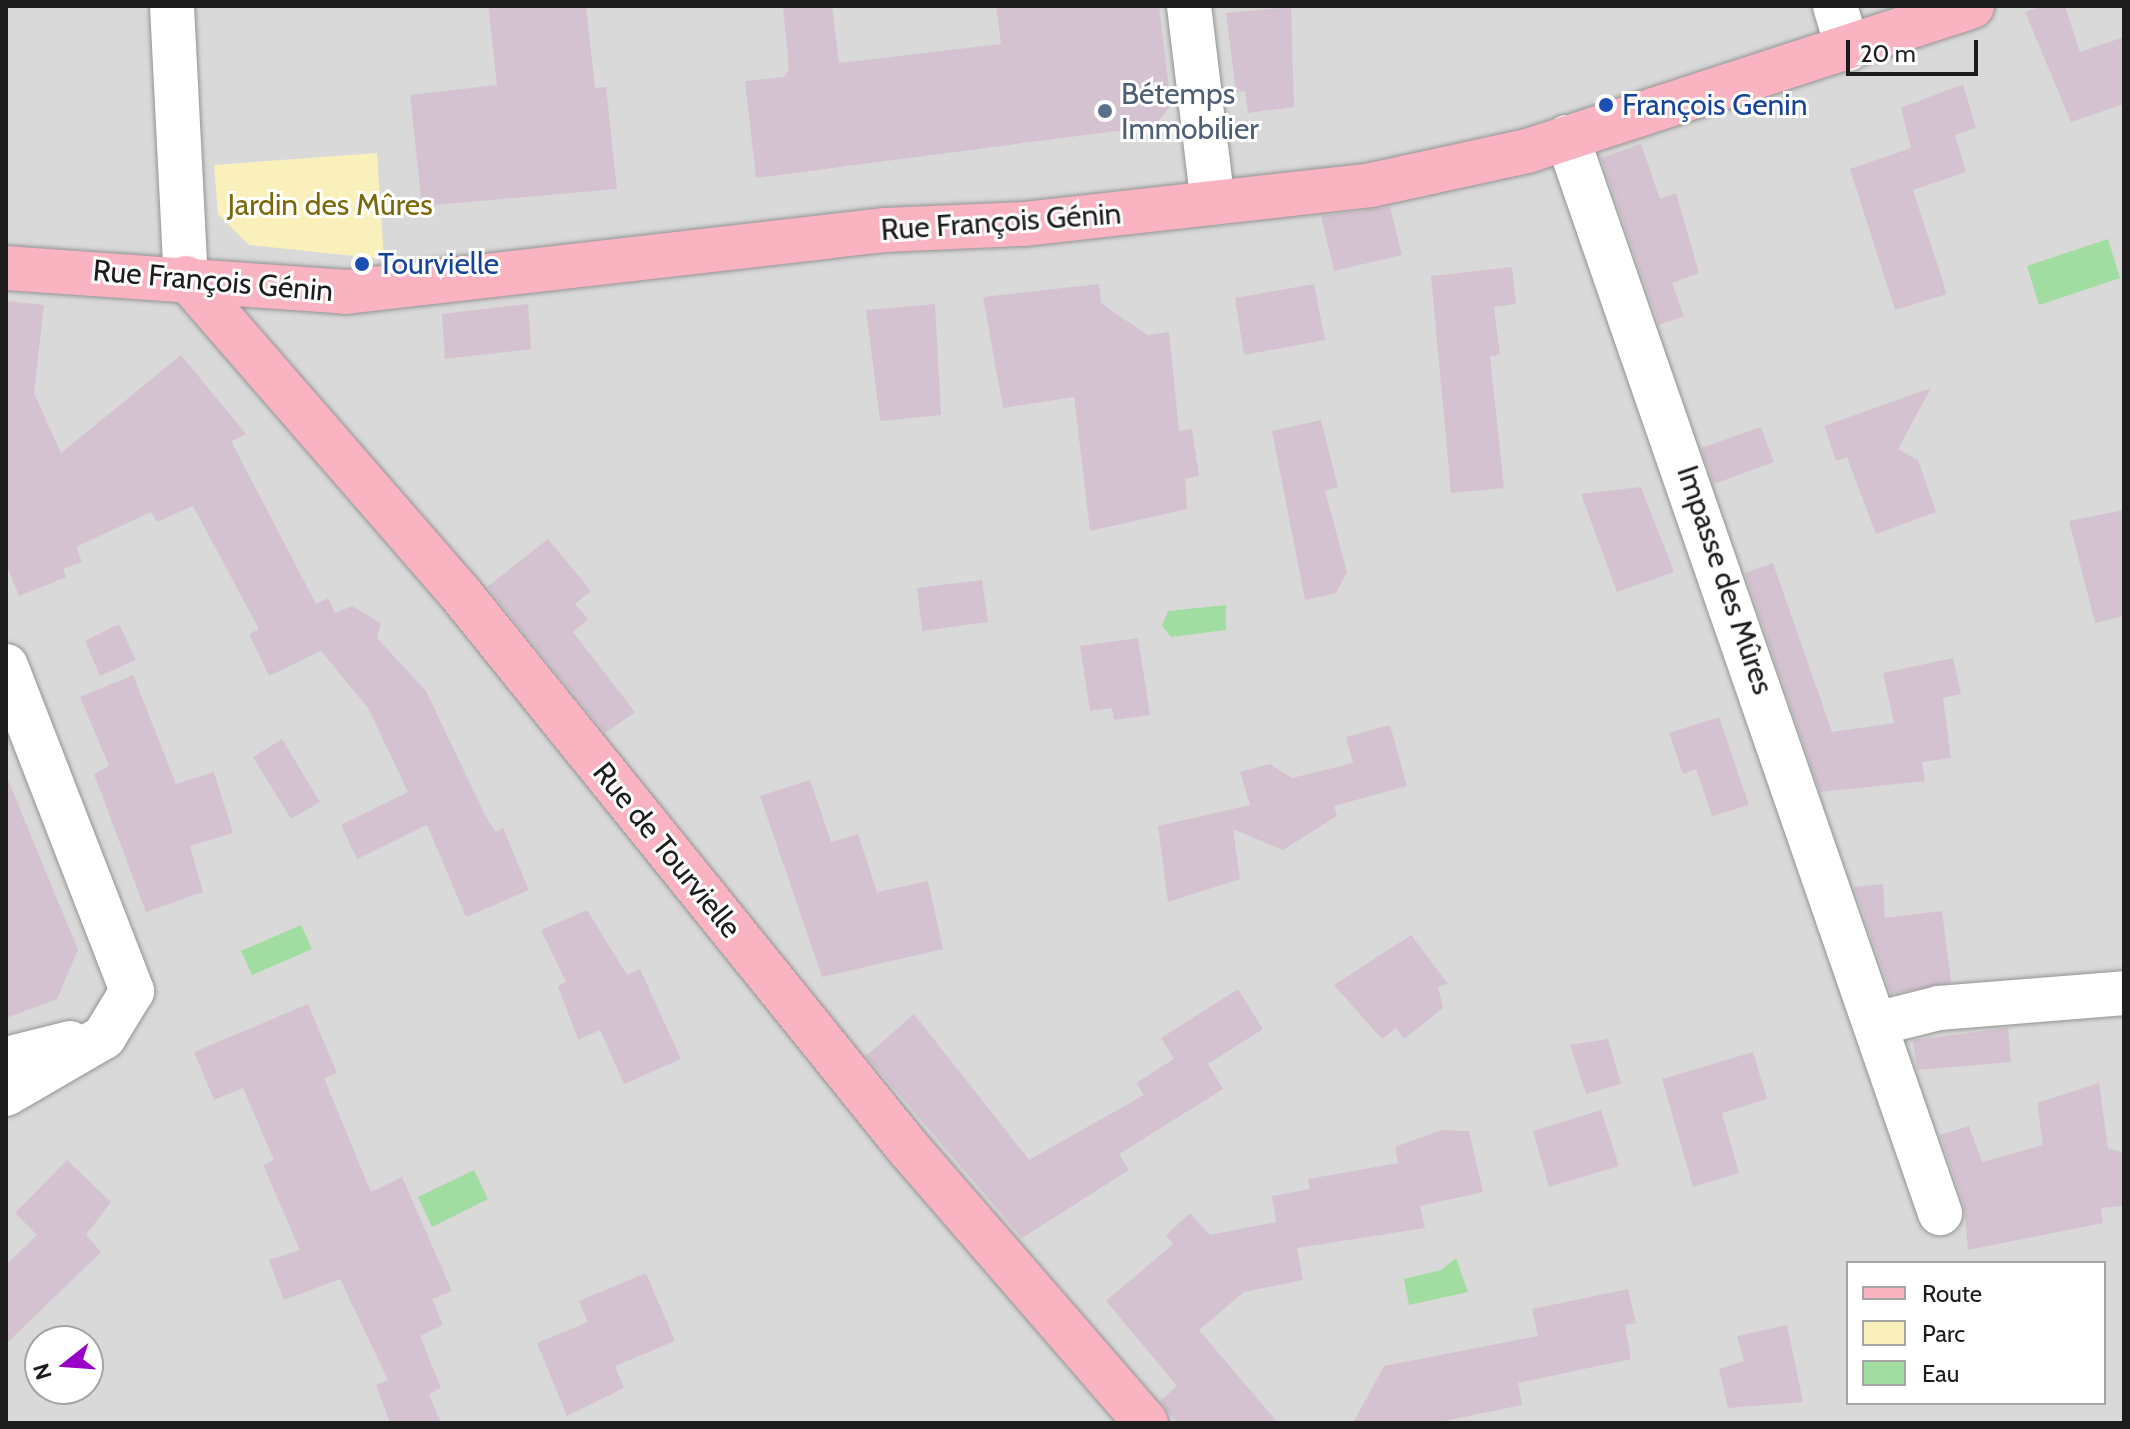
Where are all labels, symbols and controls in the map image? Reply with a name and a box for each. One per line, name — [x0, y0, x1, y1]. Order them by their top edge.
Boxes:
scale bar — [1850, 24, 1982, 74]
text: 20 m — [1860, 39, 1916, 68]
place label: Bétemps Immobilier — [1121, 76, 1259, 146]
place label: François Genin — [1622, 87, 1807, 123]
marker: François Genin — [1597, 96, 1615, 114]
marker: Bétemps Immobilier — [1096, 102, 1114, 120]
park label: Jardin des Mûres — [227, 187, 433, 223]
street label: Rue François Génin — [880, 196, 1122, 248]
place label: Tourvielle — [378, 246, 499, 282]
street label: Rue François Génin — [91, 253, 335, 309]
marker: Tourvielle — [353, 255, 371, 273]
street label: Impasse des Mûres — [1669, 461, 1781, 699]
street label: Rue de Tourvielle — [585, 755, 749, 945]
legend — [1846, 1261, 2106, 1405]
text: Route — [1922, 1279, 1982, 1308]
text: Parc — [1922, 1319, 1965, 1348]
north arrow — [24, 1325, 104, 1405]
text: Eau — [1922, 1359, 1959, 1388]
text: N — [27, 1360, 58, 1383]

